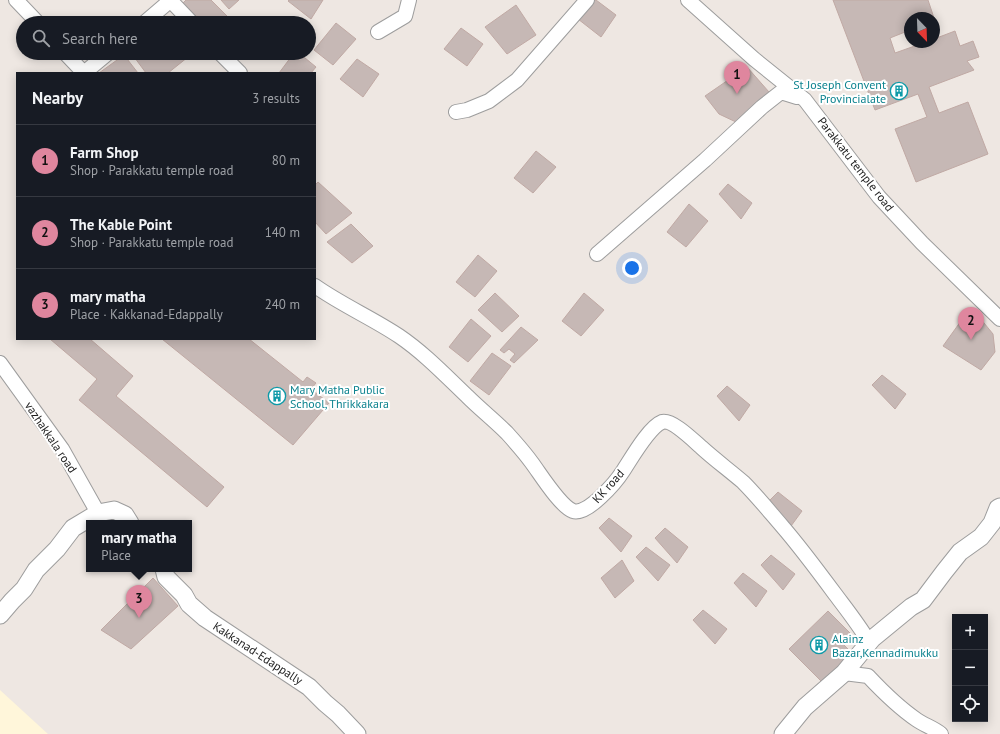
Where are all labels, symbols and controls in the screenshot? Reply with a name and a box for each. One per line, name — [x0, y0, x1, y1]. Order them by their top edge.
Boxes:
north arrow — [904, 12, 940, 48]
search box — [16, 16, 316, 60]
icon: search — [30, 27, 52, 49]
text: Search here — [62, 29, 138, 48]
pin: 1 — [724, 61, 750, 94]
place label: St Joseph Convent Provincialate — [793, 77, 886, 106]
building icon: St Joseph Convent Provincialate — [889, 81, 909, 101]
text: Nearby — [32, 87, 83, 109]
text: 3 results — [252, 90, 300, 107]
street label: Parakkatu temple road — [815, 114, 897, 214]
text: Farm Shop — [70, 143, 138, 162]
text: 1 — [41, 152, 49, 169]
text: 80 m — [272, 152, 300, 169]
text: Shop · Parakkatu temple road — [70, 162, 234, 179]
text: The Kable Point — [70, 215, 172, 234]
text: 2 — [41, 224, 49, 241]
text: 140 m — [265, 224, 300, 241]
text: Shop · Parakkatu temple road — [70, 234, 234, 251]
your location — [622, 258, 642, 278]
text: mary matha — [70, 287, 146, 306]
text: 3 — [41, 296, 49, 313]
text: 240 m — [265, 296, 300, 313]
text: Place · Kakkanad-Edappally — [70, 306, 223, 323]
pin: 2 — [958, 307, 984, 340]
place label: Mary Matha Public School, Thrikkakara — [290, 382, 389, 411]
building icon: Mary Matha Public School, Thrikkakara — [267, 386, 287, 406]
street label: vazhakkala road — [22, 399, 80, 475]
street label: KK road — [589, 466, 627, 506]
popup — [86, 520, 192, 572]
text: mary matha — [101, 528, 177, 547]
text: Place — [101, 547, 131, 564]
pin: 3 — [126, 585, 152, 618]
map controls — [952, 614, 988, 722]
button: + — [952, 614, 988, 650]
street label: Kakkanad-Edappally — [210, 618, 306, 688]
place label: Alainz Bazar,Kennadimukku — [832, 631, 938, 660]
building icon: Alainz Bazar,Kennadimukku — [809, 635, 829, 655]
button: − — [952, 650, 988, 686]
button: locate — [952, 686, 988, 722]

